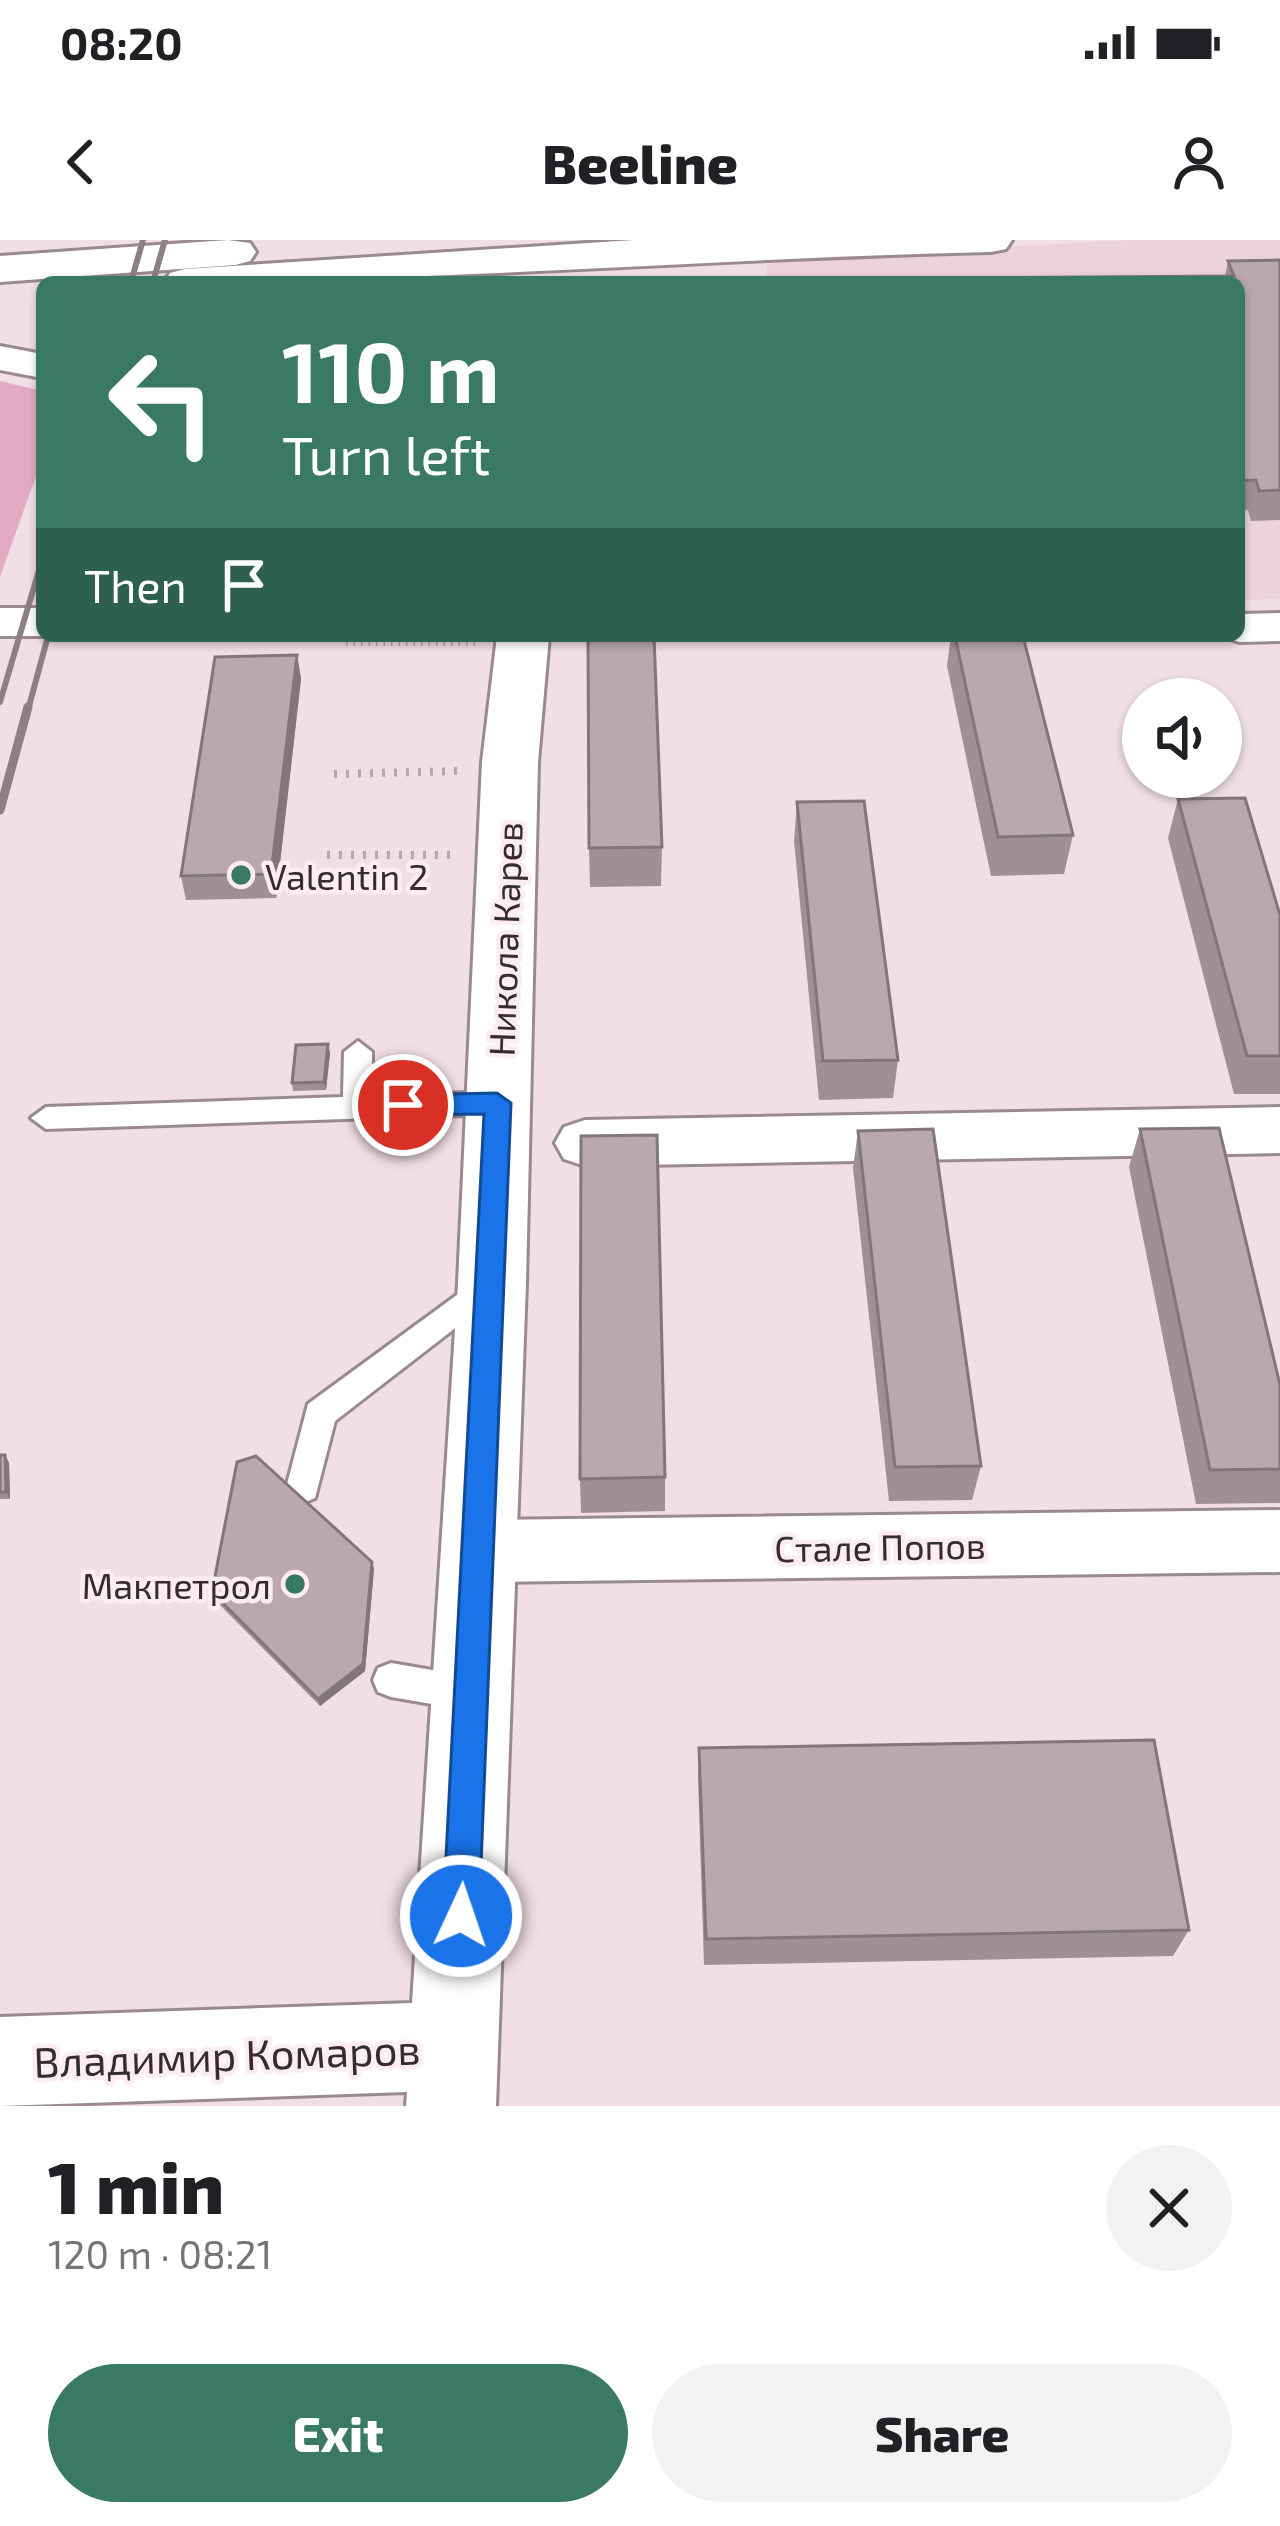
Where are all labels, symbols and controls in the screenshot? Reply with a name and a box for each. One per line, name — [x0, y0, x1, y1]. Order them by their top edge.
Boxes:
text: 08:20 — [60, 15, 183, 69]
icon: back — [48, 129, 114, 195]
icon: person — [1166, 129, 1232, 195]
text: Beeline — [542, 130, 738, 195]
text: 110 m — [282, 319, 500, 420]
icon: left — [84, 324, 240, 480]
text: Turn left — [282, 421, 491, 486]
icon: arrive — [211, 552, 277, 618]
text: Then — [84, 558, 187, 612]
map controls — [1122, 678, 1242, 798]
button: sound — [1122, 678, 1242, 798]
street label: Никола Карев — [478, 821, 530, 1057]
place label: Valentin 2 — [265, 854, 428, 897]
marker: Valentin 2 — [228, 862, 254, 888]
pin — [352, 1054, 454, 1156]
icon: arrive — [370, 1072, 436, 1138]
street label: Стале Попов — [774, 1523, 986, 1569]
place label: Макпетрол — [82, 1563, 271, 1606]
marker: Макпетрол — [282, 1571, 308, 1597]
position arrow — [398, 1853, 524, 1979]
street label: Владимир Комаров — [33, 2022, 421, 2086]
text: 1 min — [48, 2142, 224, 2228]
button: close — [1106, 2145, 1232, 2271]
text: 120 m · 08:21 — [48, 2230, 272, 2277]
button: Exit — [48, 2364, 628, 2502]
button: Share — [652, 2364, 1232, 2502]

